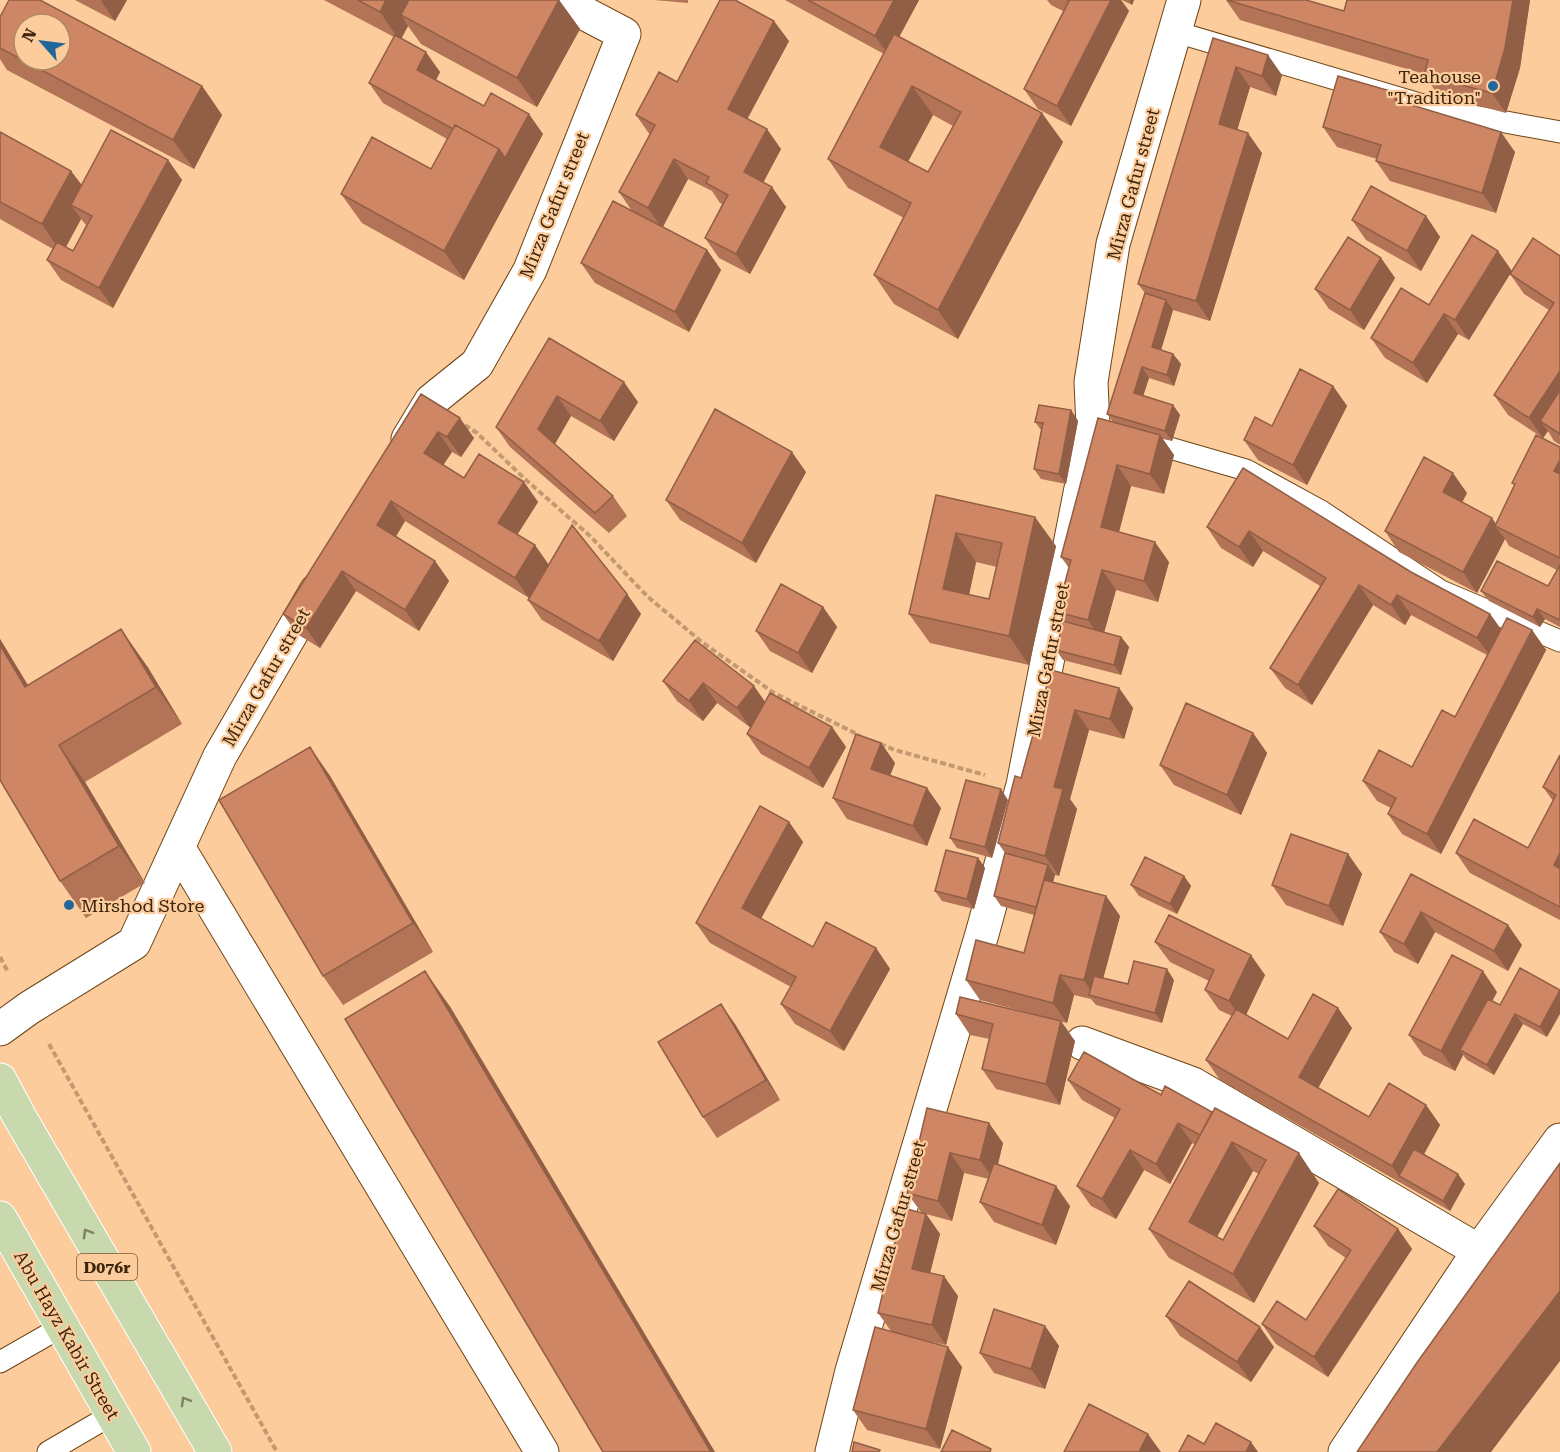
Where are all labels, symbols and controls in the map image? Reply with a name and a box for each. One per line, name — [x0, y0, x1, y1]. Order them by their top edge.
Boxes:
north arrow — [12, 12, 72, 72]
text: N — [18, 25, 40, 45]
place label: Teahouse "Tradition" — [1387, 66, 1481, 108]
marker: Teahouse "Tradition" — [1486, 79, 1500, 93]
street label: Mirza Gafur street — [1103, 105, 1163, 262]
street label: Mirza Gafur street — [515, 128, 593, 281]
street label: Mirza Gafur street — [1023, 581, 1073, 739]
street label: Mirza Gafur street — [218, 604, 314, 750]
place label: Mirshod Store — [81, 895, 205, 916]
marker: Mirshod Store — [62, 898, 76, 912]
street label: Mirza Gafur street — [866, 1138, 930, 1294]
one-way arrow — [83, 1229, 94, 1239]
street label: Abu Hayz Kabir Street — [10, 1247, 124, 1423]
road number: D076r — [77, 1254, 137, 1280]
one-way arrow — [181, 1397, 193, 1408]

